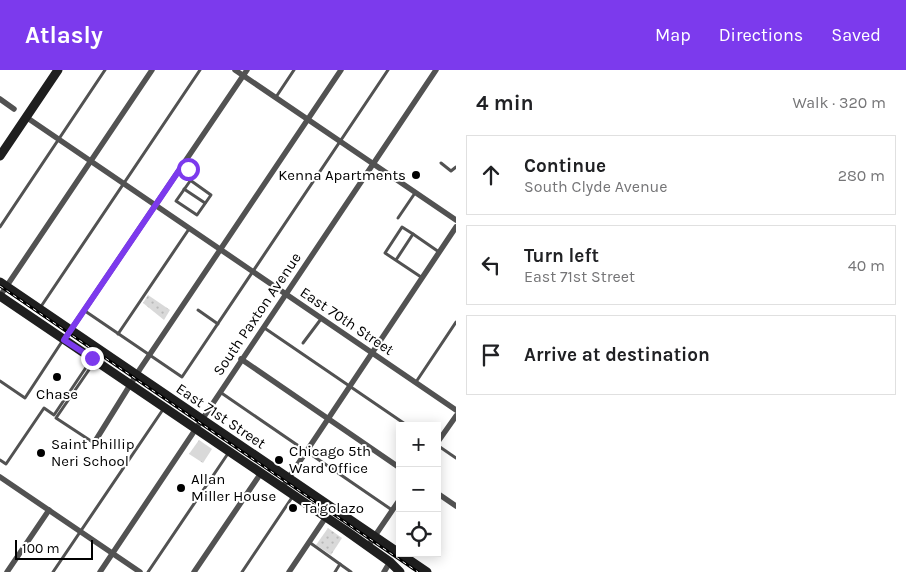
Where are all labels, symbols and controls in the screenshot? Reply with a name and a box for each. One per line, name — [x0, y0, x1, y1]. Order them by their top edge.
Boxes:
text: Atlasly — [25, 21, 103, 49]
text: Map — [655, 24, 691, 46]
text: Directions — [719, 24, 803, 46]
text: Saved — [831, 24, 881, 46]
text: 4 min — [476, 91, 534, 115]
text: Walk · 320 m — [792, 93, 886, 112]
text: Continue — [524, 155, 606, 177]
route start — [177, 158, 200, 181]
icon: ahead — [477, 161, 505, 189]
place label: Kenna Apartments — [278, 166, 406, 184]
text: 280 m — [838, 166, 885, 185]
marker: Kenna Apartments — [410, 169, 422, 181]
text: South Clyde Avenue — [524, 177, 667, 196]
text: Turn left — [524, 245, 599, 267]
street label: South Paxton Avenue — [209, 249, 305, 379]
icon: left — [477, 251, 505, 279]
text: 40 m — [848, 256, 885, 275]
text: East 71st Street — [524, 267, 635, 286]
street label: East 70th Street — [297, 283, 398, 359]
icon: arrive — [477, 341, 505, 369]
text: Arrive at destination — [524, 344, 710, 366]
route end — [81, 347, 104, 370]
marker: Chase — [51, 371, 63, 383]
street label: East 71st Street — [173, 379, 269, 453]
place label: Chase — [36, 385, 78, 403]
map controls — [396, 422, 441, 557]
button: + — [396, 422, 441, 467]
place label: Saint Phillip Neri School — [51, 435, 135, 470]
place label: Chicago 5th Ward Office — [289, 442, 371, 477]
marker: Saint Phillip Neri School — [35, 447, 47, 459]
marker: Chicago 5th Ward Office — [273, 454, 285, 466]
button: − — [396, 467, 441, 512]
place label: Allan Miller House — [191, 470, 276, 505]
marker: Allan Miller House — [175, 482, 187, 494]
place label: Ta'golazo — [303, 499, 364, 517]
marker: Ta'golazo — [287, 502, 299, 514]
button: locate — [396, 512, 441, 557]
scale bar — [15, 537, 92, 560]
text: 100 m — [22, 540, 60, 557]

